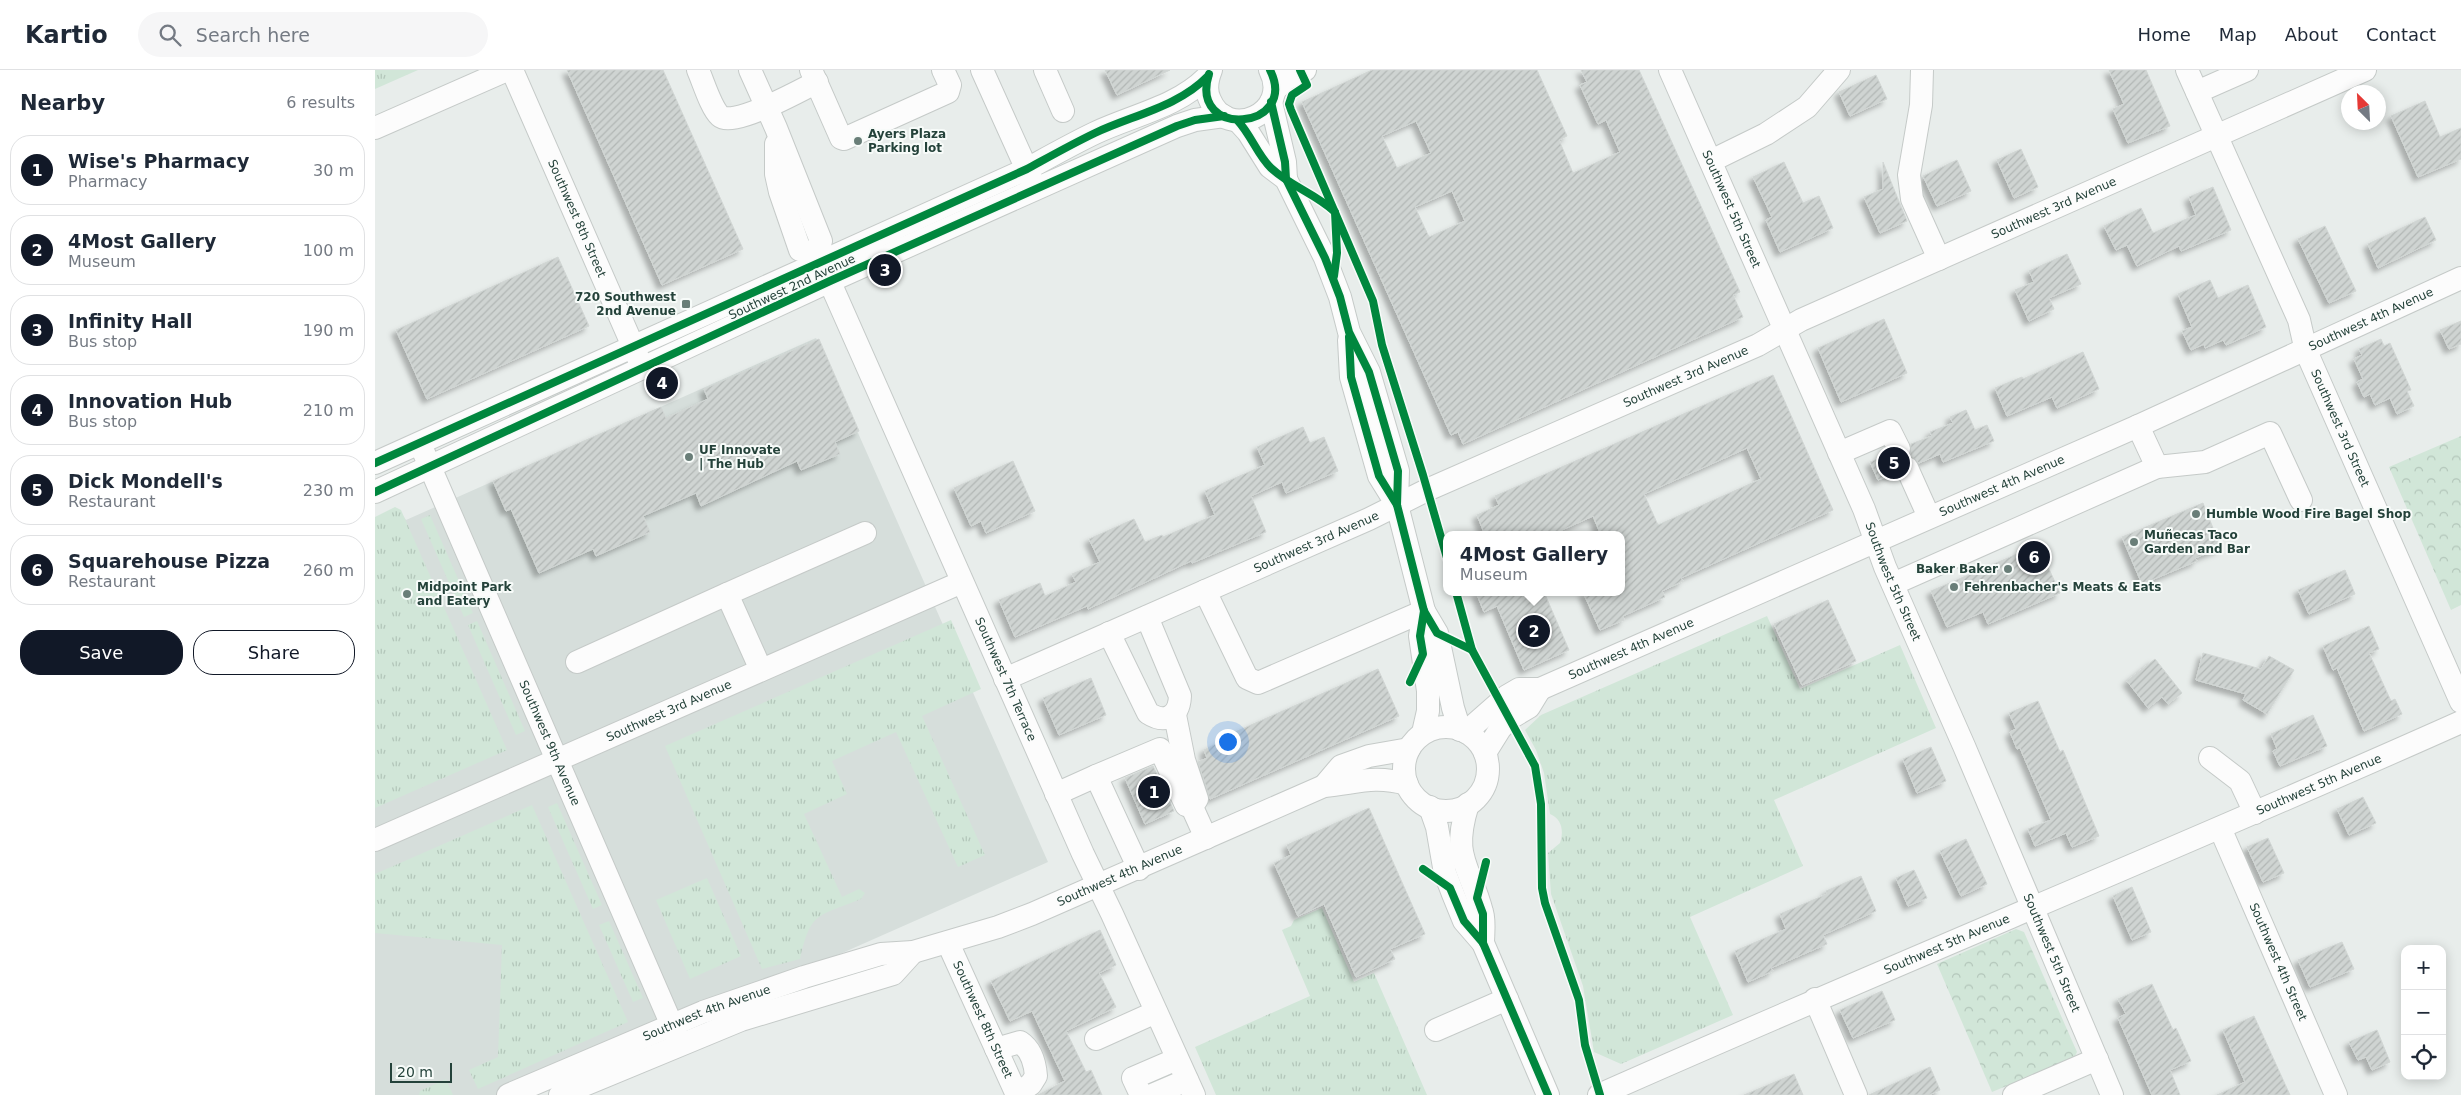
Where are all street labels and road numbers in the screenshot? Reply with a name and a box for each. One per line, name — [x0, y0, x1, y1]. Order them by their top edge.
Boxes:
street label: Southwest 5th Street — [1699, 148, 1764, 270]
street label: Southwest 8th Street — [545, 157, 609, 280]
street label: Southwest 3rd Avenue — [1989, 174, 2118, 242]
street label: Southwest 2nd Avenue — [726, 251, 858, 323]
street label: Southwest 4th Avenue — [2307, 285, 2435, 354]
street label: Southwest 3rd Avenue — [1621, 343, 1751, 410]
street label: Southwest 3rd Street — [2308, 367, 2372, 489]
street label: Southwest 4th Avenue — [1937, 452, 2067, 520]
street label: Southwest 3rd Avenue — [1251, 508, 1381, 576]
street label: Southwest 5th Street — [1862, 520, 1924, 643]
street label: Southwest 7th Terrace — [972, 615, 1039, 744]
street label: Southwest 4th Avenue — [1566, 615, 1696, 683]
street label: Southwest 3rd Avenue — [604, 677, 734, 744]
street label: Southwest 9th Avenue — [516, 678, 583, 808]
street label: Southwest 5th Avenue — [2254, 751, 2384, 818]
street label: Southwest 4th Avenue — [1055, 842, 1184, 909]
street label: Southwest 5th Street — [2020, 892, 2083, 1014]
street label: Southwest 4th Street — [2246, 901, 2310, 1023]
street label: Southwest 5th Avenue — [1882, 911, 2012, 977]
street label: Southwest 8th Street — [950, 959, 1016, 1081]
street label: Southwest 4th Avenue — [641, 982, 772, 1044]

